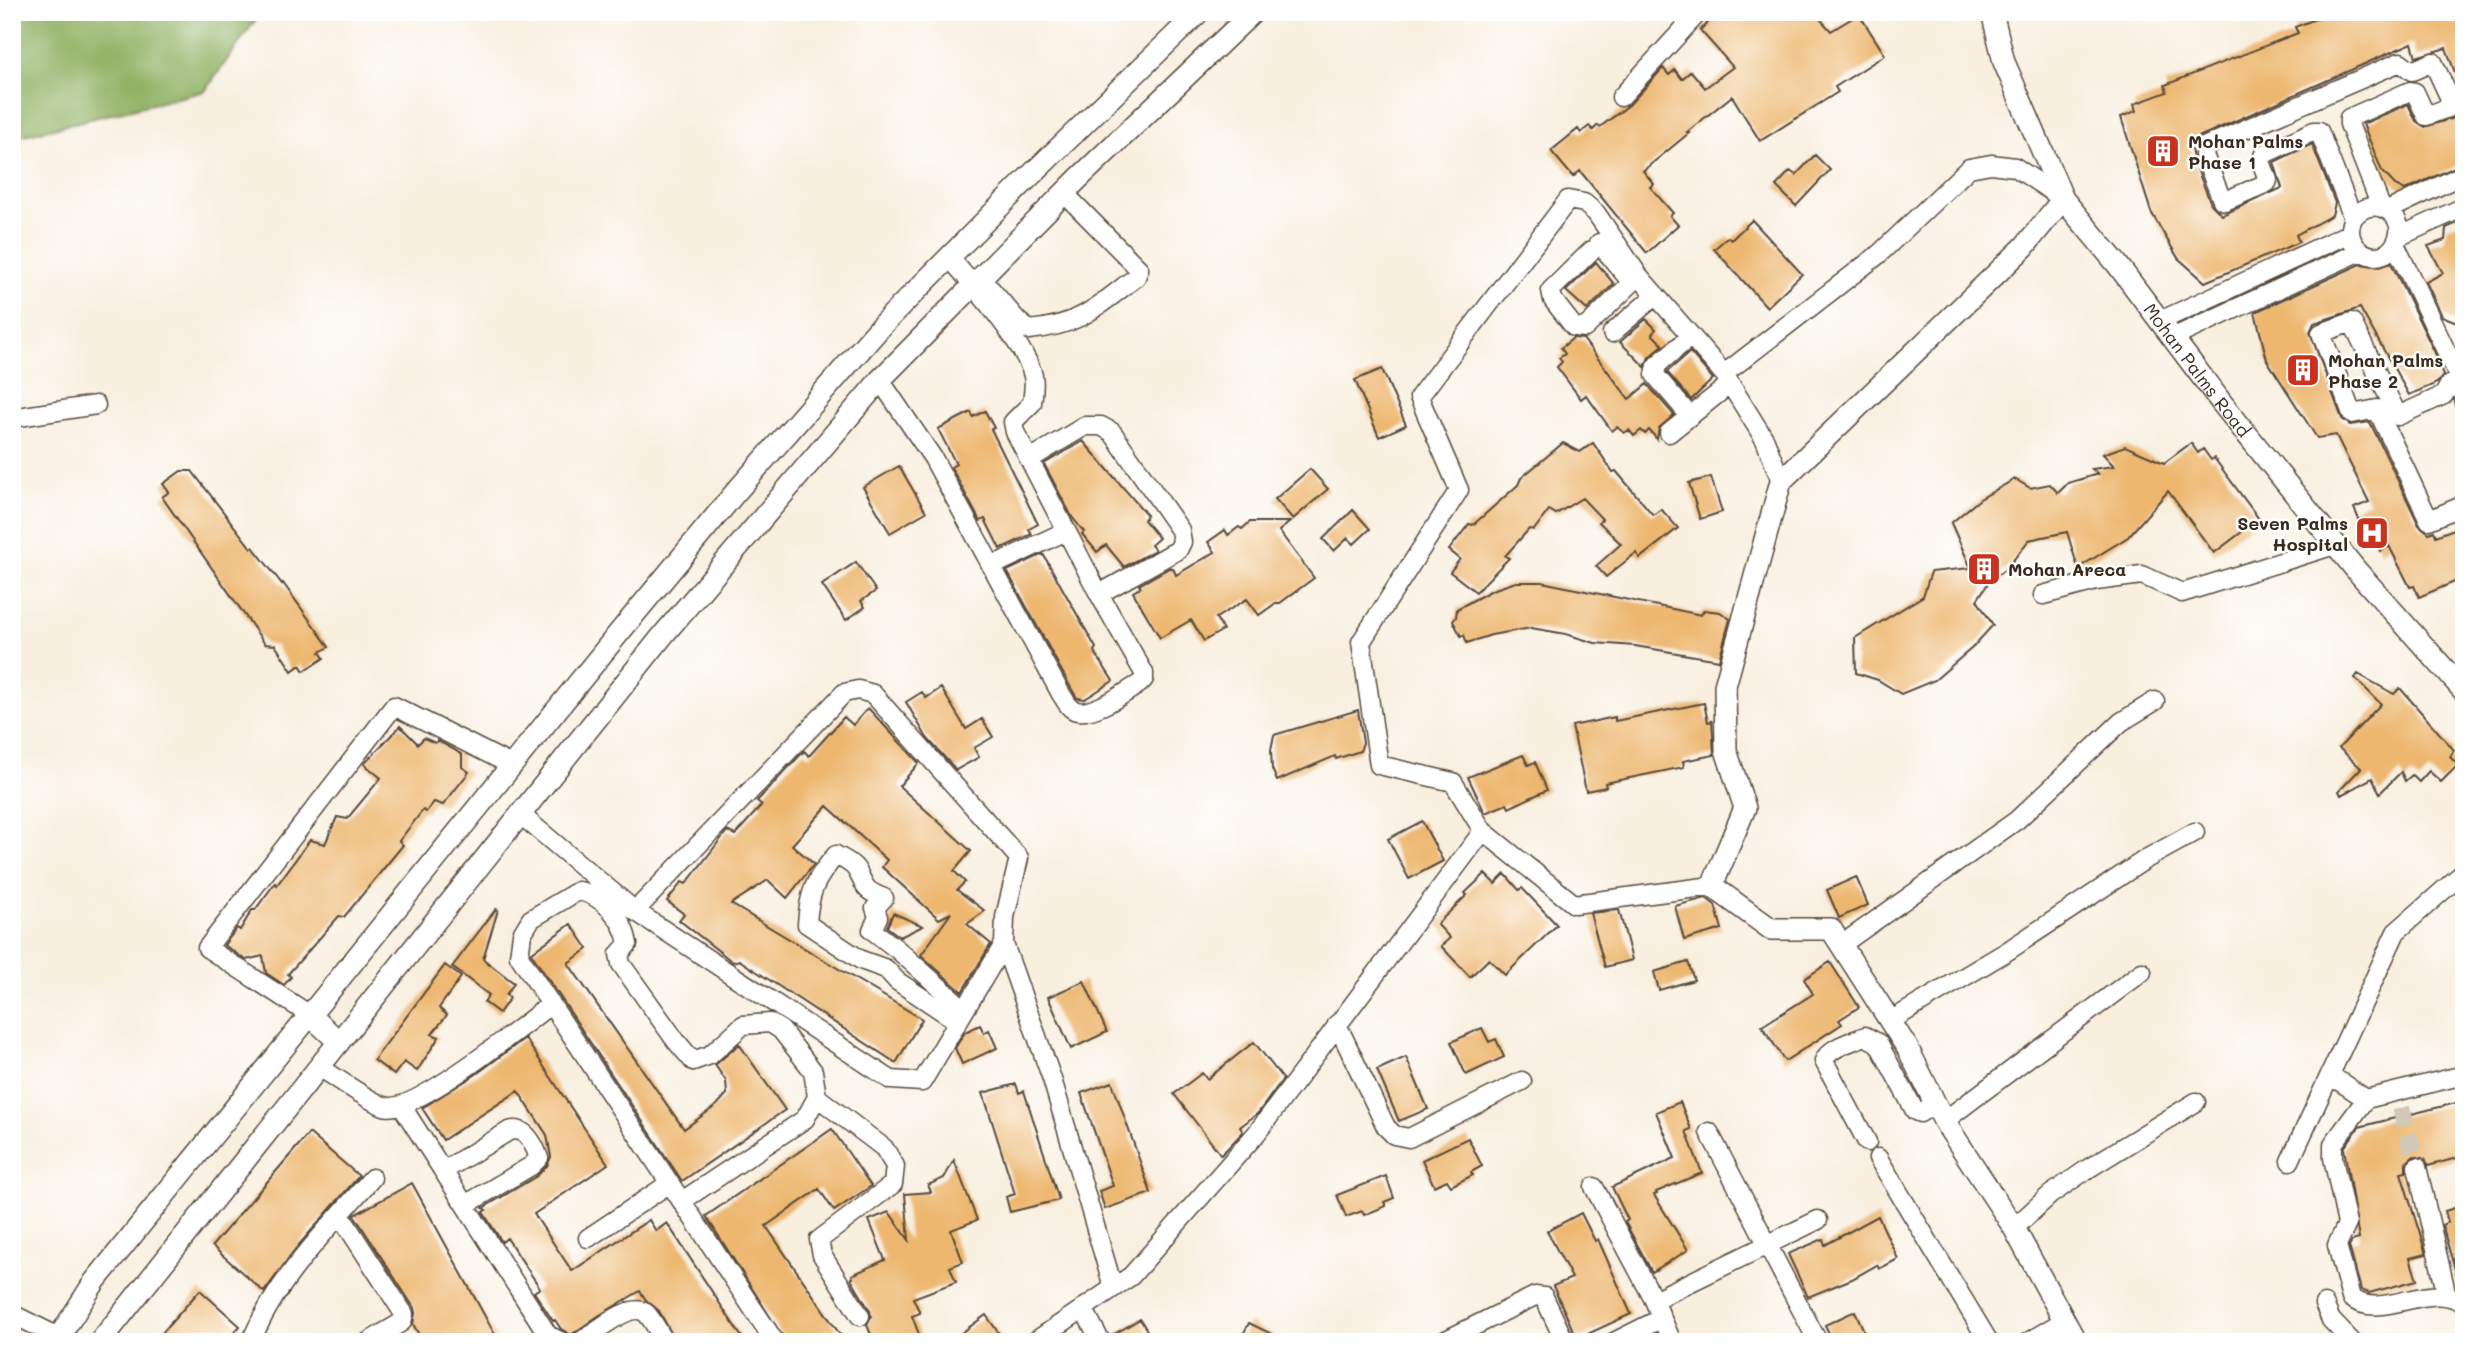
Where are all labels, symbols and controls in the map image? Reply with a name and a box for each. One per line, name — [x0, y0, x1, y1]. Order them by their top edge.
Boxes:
place label: Mohan Palms Phase 1 — [2188, 129, 2303, 174]
building icon: Mohan Palms Phase 1 — [2144, 132, 2182, 170]
street label: Mohan Palms Road — [2138, 298, 2256, 442]
place label: Mohan Palms Phase 2 — [2328, 348, 2443, 393]
building icon: Mohan Palms Phase 2 — [2284, 351, 2322, 389]
place label: Seven Palms Hospital — [2237, 511, 2348, 556]
hospital icon: Seven Palms Hospital — [2353, 514, 2391, 552]
building icon: Mohan Areca — [1965, 550, 2003, 588]
place label: Mohan Areca — [2008, 557, 2126, 581]

